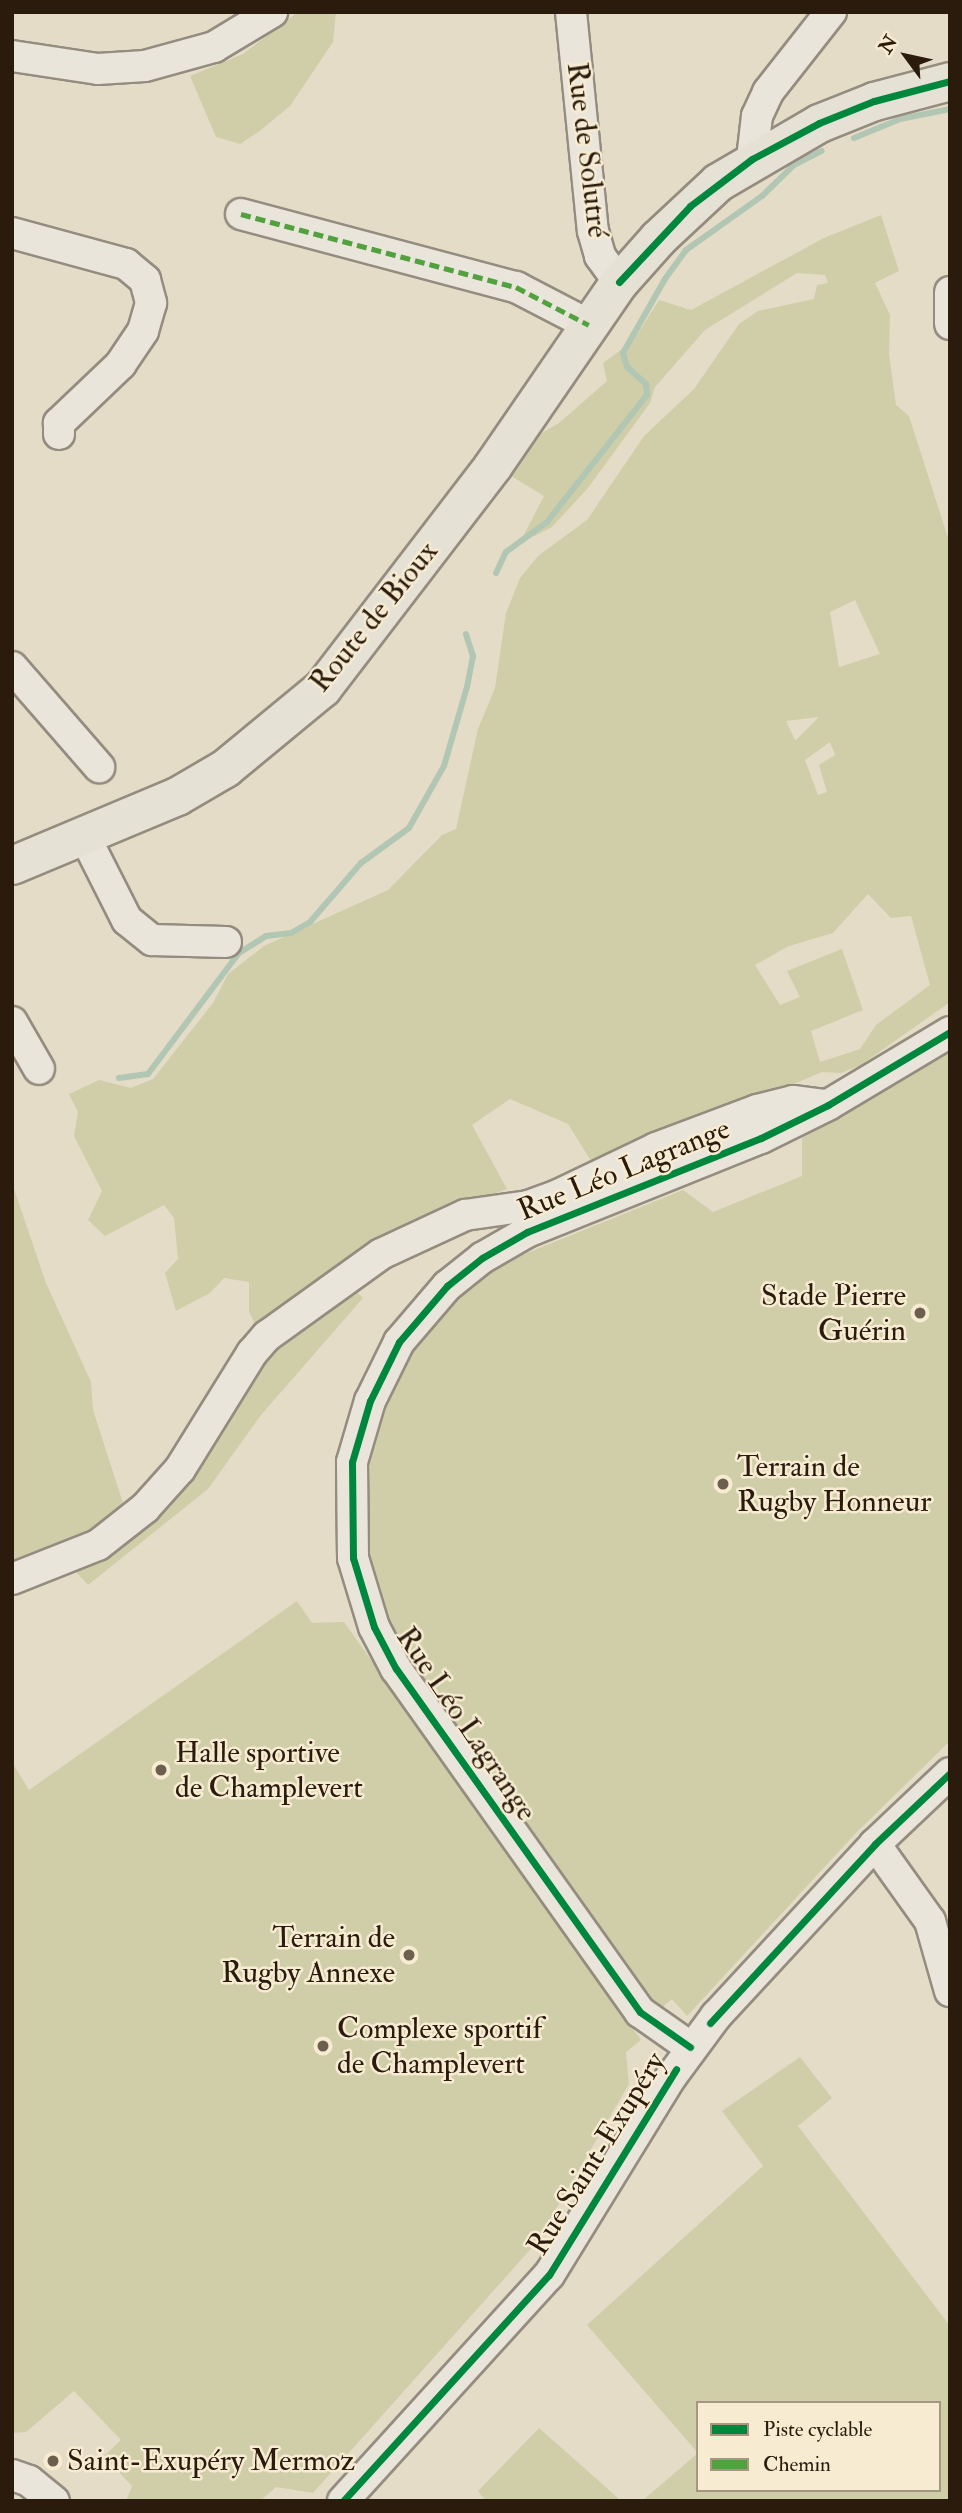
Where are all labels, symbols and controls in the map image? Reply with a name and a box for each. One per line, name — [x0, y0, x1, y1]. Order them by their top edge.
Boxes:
north arrow — [871, 21, 941, 91]
text: N — [874, 31, 903, 58]
street label: Rue de Solutré — [558, 60, 616, 240]
street label: Route de Bioux — [302, 534, 446, 700]
street label: Rue Léo Lagrange — [513, 1111, 735, 1229]
place label: Stade Pierre Guérin — [761, 1278, 906, 1348]
marker: Stade Pierre Guérin — [912, 1305, 928, 1321]
place label: Terrain de Rugby Honneur — [737, 1449, 931, 1520]
marker: Terrain de Rugby Honneur — [715, 1476, 731, 1492]
street label: Rue Léo Lagrange — [388, 1620, 544, 1828]
place label: Halle sportive de Champlevert — [175, 1735, 363, 1805]
marker: Halle sportive de Champlevert — [153, 1762, 169, 1778]
place label: Terrain de Rugby Annexe — [221, 1920, 395, 1990]
marker: Terrain de Rugby Annexe — [401, 1947, 417, 1963]
place label: Complexe sportif de Champlevert — [337, 2011, 542, 2082]
marker: Complexe sportif de Champlevert — [315, 2038, 331, 2054]
street label: Rue Saint-Exupéry — [520, 2046, 674, 2262]
legend — [696, 2401, 941, 2492]
text: Piste cyclable — [763, 2416, 872, 2443]
place label: Saint-Exupéry Mermoz — [67, 2443, 355, 2479]
text: Chemin — [763, 2451, 831, 2478]
marker: Saint-Exupéry Mermoz — [45, 2453, 61, 2469]

